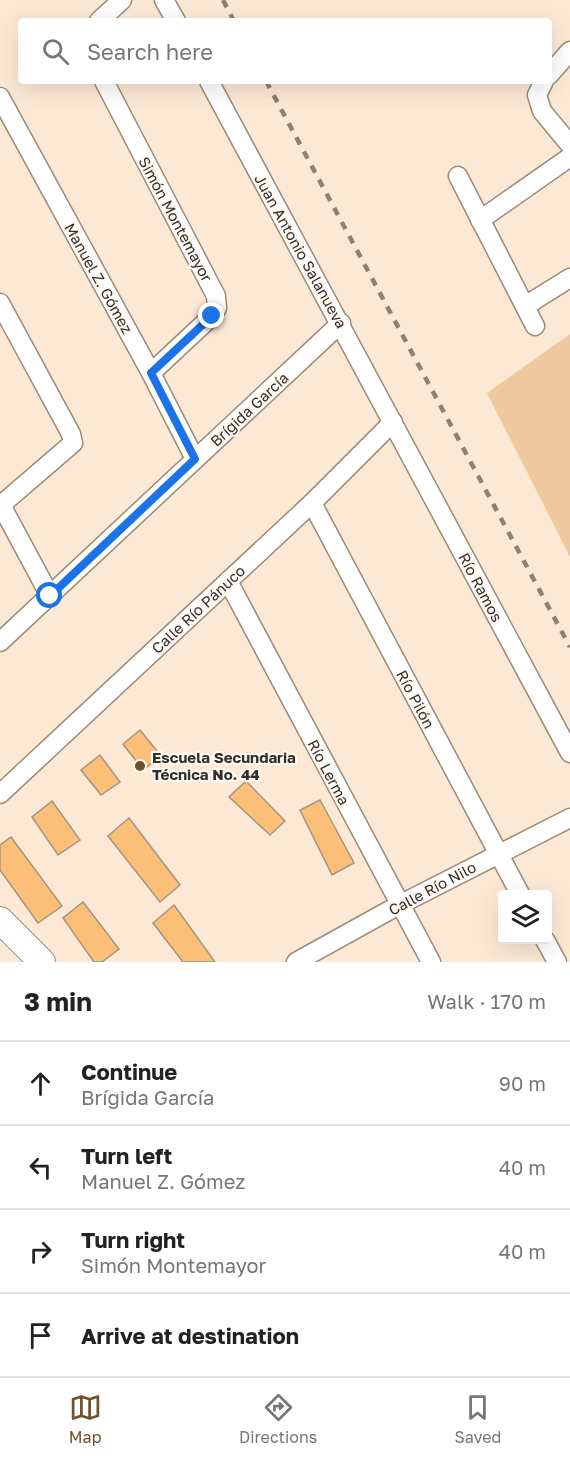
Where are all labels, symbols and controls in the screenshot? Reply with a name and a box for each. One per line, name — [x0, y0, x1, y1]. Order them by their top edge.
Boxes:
search box — [18, 18, 552, 84]
icon: search — [39, 35, 72, 68]
text: Search here — [87, 38, 213, 65]
street label: Simón Montemayor — [135, 153, 217, 285]
street label: Juan Antonio Salanueva — [251, 171, 351, 331]
street label: Manuel Z. Gómez — [61, 220, 137, 337]
route end — [198, 302, 224, 328]
street label: Brígida García — [206, 368, 292, 450]
street label: Río Ramos — [455, 549, 507, 625]
street label: Calle Río Pánuco — [148, 561, 248, 657]
route start — [36, 582, 62, 608]
street label: Río Pilón — [393, 667, 439, 731]
street label: Río Lerma — [304, 736, 354, 808]
place label: Escuela Secundaria Técnica No. 44 — [152, 748, 296, 783]
marker: Escuela Secundaria Técnica No. 44 — [133, 759, 147, 773]
street label: Calle Río Nilo — [385, 857, 479, 919]
map controls — [498, 890, 552, 944]
button: layers — [498, 890, 552, 944]
text: 3 min — [24, 986, 92, 1017]
text: Walk · 170 m — [427, 989, 546, 1013]
text: Continue — [81, 1058, 177, 1085]
icon: ahead — [24, 1067, 57, 1100]
text: 90 m — [499, 1071, 546, 1095]
text: Brígida García — [81, 1085, 214, 1109]
text: Turn left — [81, 1142, 172, 1169]
icon: left — [24, 1151, 57, 1184]
text: 40 m — [499, 1155, 546, 1179]
text: Manuel Z. Gómez — [81, 1169, 246, 1193]
text: Turn right — [81, 1226, 185, 1253]
icon: right — [24, 1235, 57, 1268]
text: 40 m — [499, 1239, 546, 1263]
text: Simón Montemayor — [81, 1253, 266, 1277]
icon: arrive — [24, 1319, 57, 1352]
text: Arrive at destination — [81, 1322, 299, 1349]
tab: Map — [69, 1391, 102, 1447]
tab: Directions — [239, 1391, 317, 1447]
tab: Saved — [455, 1391, 501, 1447]

